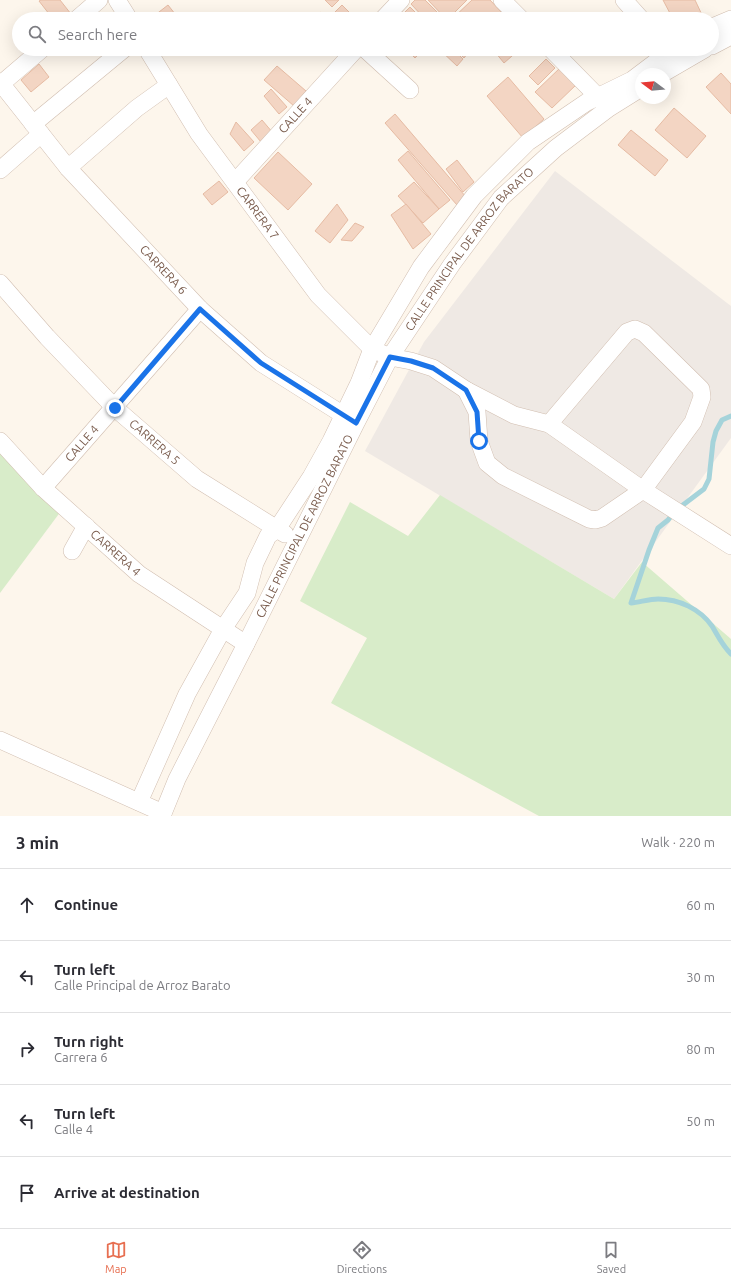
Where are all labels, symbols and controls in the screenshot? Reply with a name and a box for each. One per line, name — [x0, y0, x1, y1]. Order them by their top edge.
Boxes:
search box — [12, 12, 719, 56]
icon: search — [26, 23, 48, 45]
text: Search here — [58, 26, 137, 43]
north arrow — [635, 68, 671, 104]
street label: CALLE 4 — [276, 94, 315, 136]
street label: CALLE PRINCIPAL DE ARROZ BARATO — [402, 165, 536, 333]
street label: CARRERA 7 — [234, 184, 282, 242]
street label: CARRERA 6 — [138, 242, 190, 297]
route end — [106, 399, 124, 417]
street label: CARRERA 5 — [127, 416, 183, 467]
street label: CALLE 4 — [62, 422, 101, 464]
street label: CALLE PRINCIPAL DE ARROZ BARATO — [253, 432, 355, 620]
route start — [470, 432, 488, 450]
street label: CARRERA 4 — [88, 527, 144, 578]
text: 3 min — [16, 833, 59, 852]
text: Walk · 220 m — [641, 835, 715, 849]
icon: ahead — [16, 894, 38, 916]
text: Continue — [54, 896, 118, 913]
text: 60 m — [686, 898, 715, 912]
text: Turn left — [54, 961, 115, 978]
icon: left — [16, 966, 38, 988]
text: 30 m — [686, 970, 715, 984]
text: Calle Principal de Arroz Barato — [54, 978, 231, 992]
text: Turn right — [54, 1033, 124, 1050]
icon: right — [16, 1038, 38, 1060]
text: 80 m — [686, 1042, 715, 1056]
text: Carrera 6 — [54, 1050, 108, 1064]
text: Turn left — [54, 1105, 115, 1122]
icon: left — [16, 1110, 38, 1132]
text: 50 m — [686, 1114, 715, 1128]
text: Calle 4 — [54, 1122, 93, 1136]
icon: arrive — [16, 1182, 38, 1204]
text: Arrive at destination — [54, 1184, 200, 1201]
tab: Map — [105, 1239, 127, 1275]
tab: Directions — [337, 1239, 387, 1275]
tab: Saved — [597, 1239, 626, 1275]

